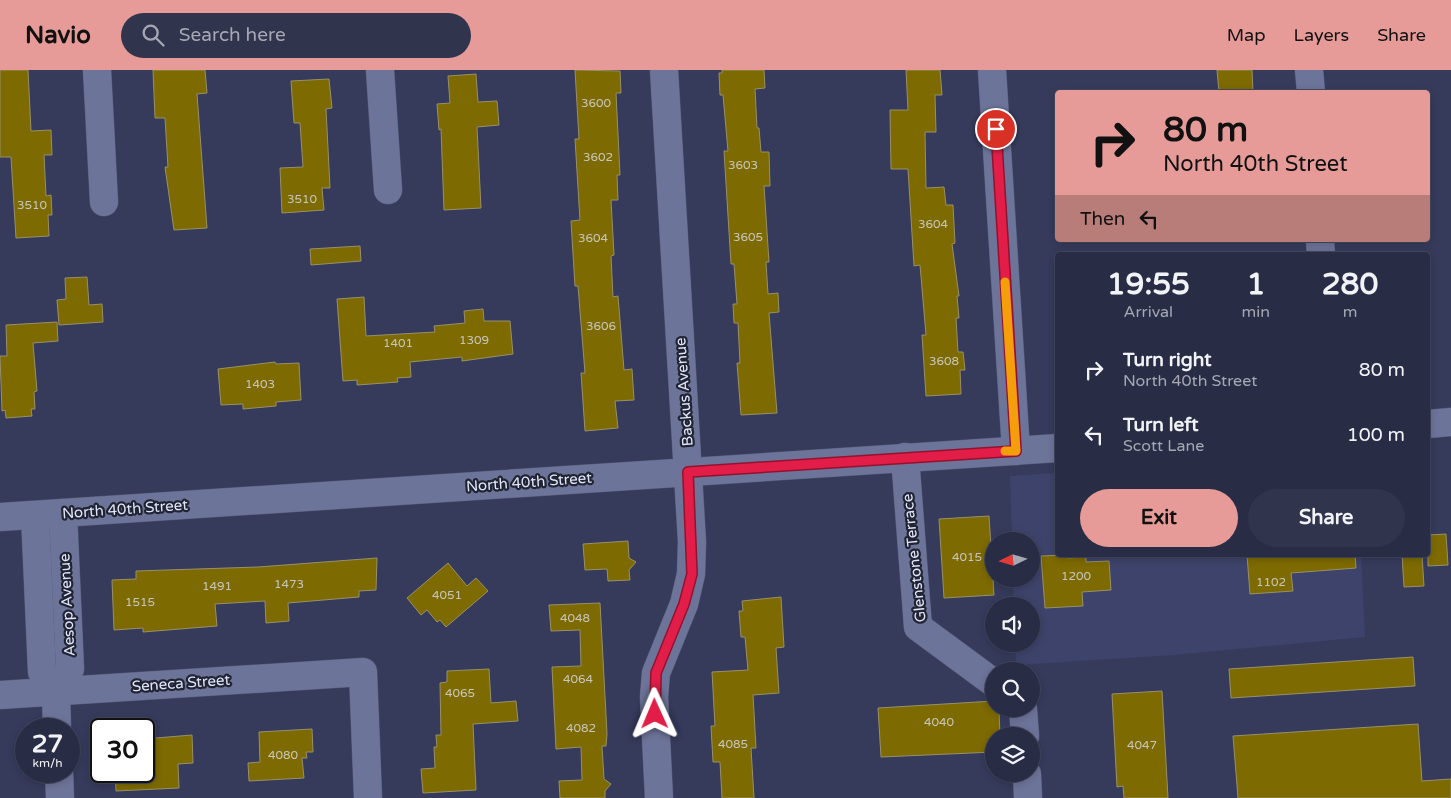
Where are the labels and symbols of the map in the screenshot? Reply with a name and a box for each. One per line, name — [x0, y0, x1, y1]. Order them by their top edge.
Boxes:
house number: 3600 — [581, 96, 612, 110]
pin — [975, 108, 1017, 150]
house number: 3602 — [583, 150, 613, 164]
house number: 3603 — [728, 158, 758, 172]
house number: 3510 — [287, 192, 318, 206]
house number: 3510 — [17, 198, 48, 212]
house number: 3604 — [918, 217, 949, 231]
house number: 3605 — [733, 230, 763, 244]
house number: 3604 — [578, 231, 609, 245]
house number: 3606 — [586, 319, 616, 333]
house number: 1309 — [459, 333, 489, 347]
house number: 1401 — [383, 336, 413, 350]
street label: Backus Avenue — [671, 337, 697, 447]
house number: 3608 — [929, 354, 959, 368]
house number: 1403 — [245, 377, 275, 391]
street label: North 40th Street — [466, 469, 593, 495]
street label: Glenstone Terrace — [898, 493, 930, 623]
street label: North 40th Street — [62, 496, 189, 522]
north arrow — [985, 532, 1040, 588]
house number: 4015 — [952, 550, 982, 564]
street label: Aesop Avenue — [55, 553, 79, 657]
house number: 1200 — [1061, 569, 1092, 583]
house number: 1102 — [1256, 575, 1286, 589]
house number: 1473 — [274, 577, 304, 591]
house number: 1491 — [202, 579, 232, 593]
house number: 4051 — [432, 588, 462, 602]
house number: 1515 — [125, 595, 155, 609]
house number: 4048 — [560, 611, 590, 625]
street label: Seneca Street — [131, 671, 231, 695]
house number: 4064 — [563, 672, 594, 686]
house number: 4065 — [445, 686, 475, 700]
position arrow — [628, 687, 680, 739]
house number: 4040 — [924, 715, 955, 729]
speed limit sign: 30 — [90, 718, 155, 783]
house number: 4082 — [566, 721, 596, 735]
house number: 4085 — [718, 737, 748, 751]
house number: 4047 — [1127, 738, 1157, 752]
house number: 4080 — [268, 748, 299, 762]

